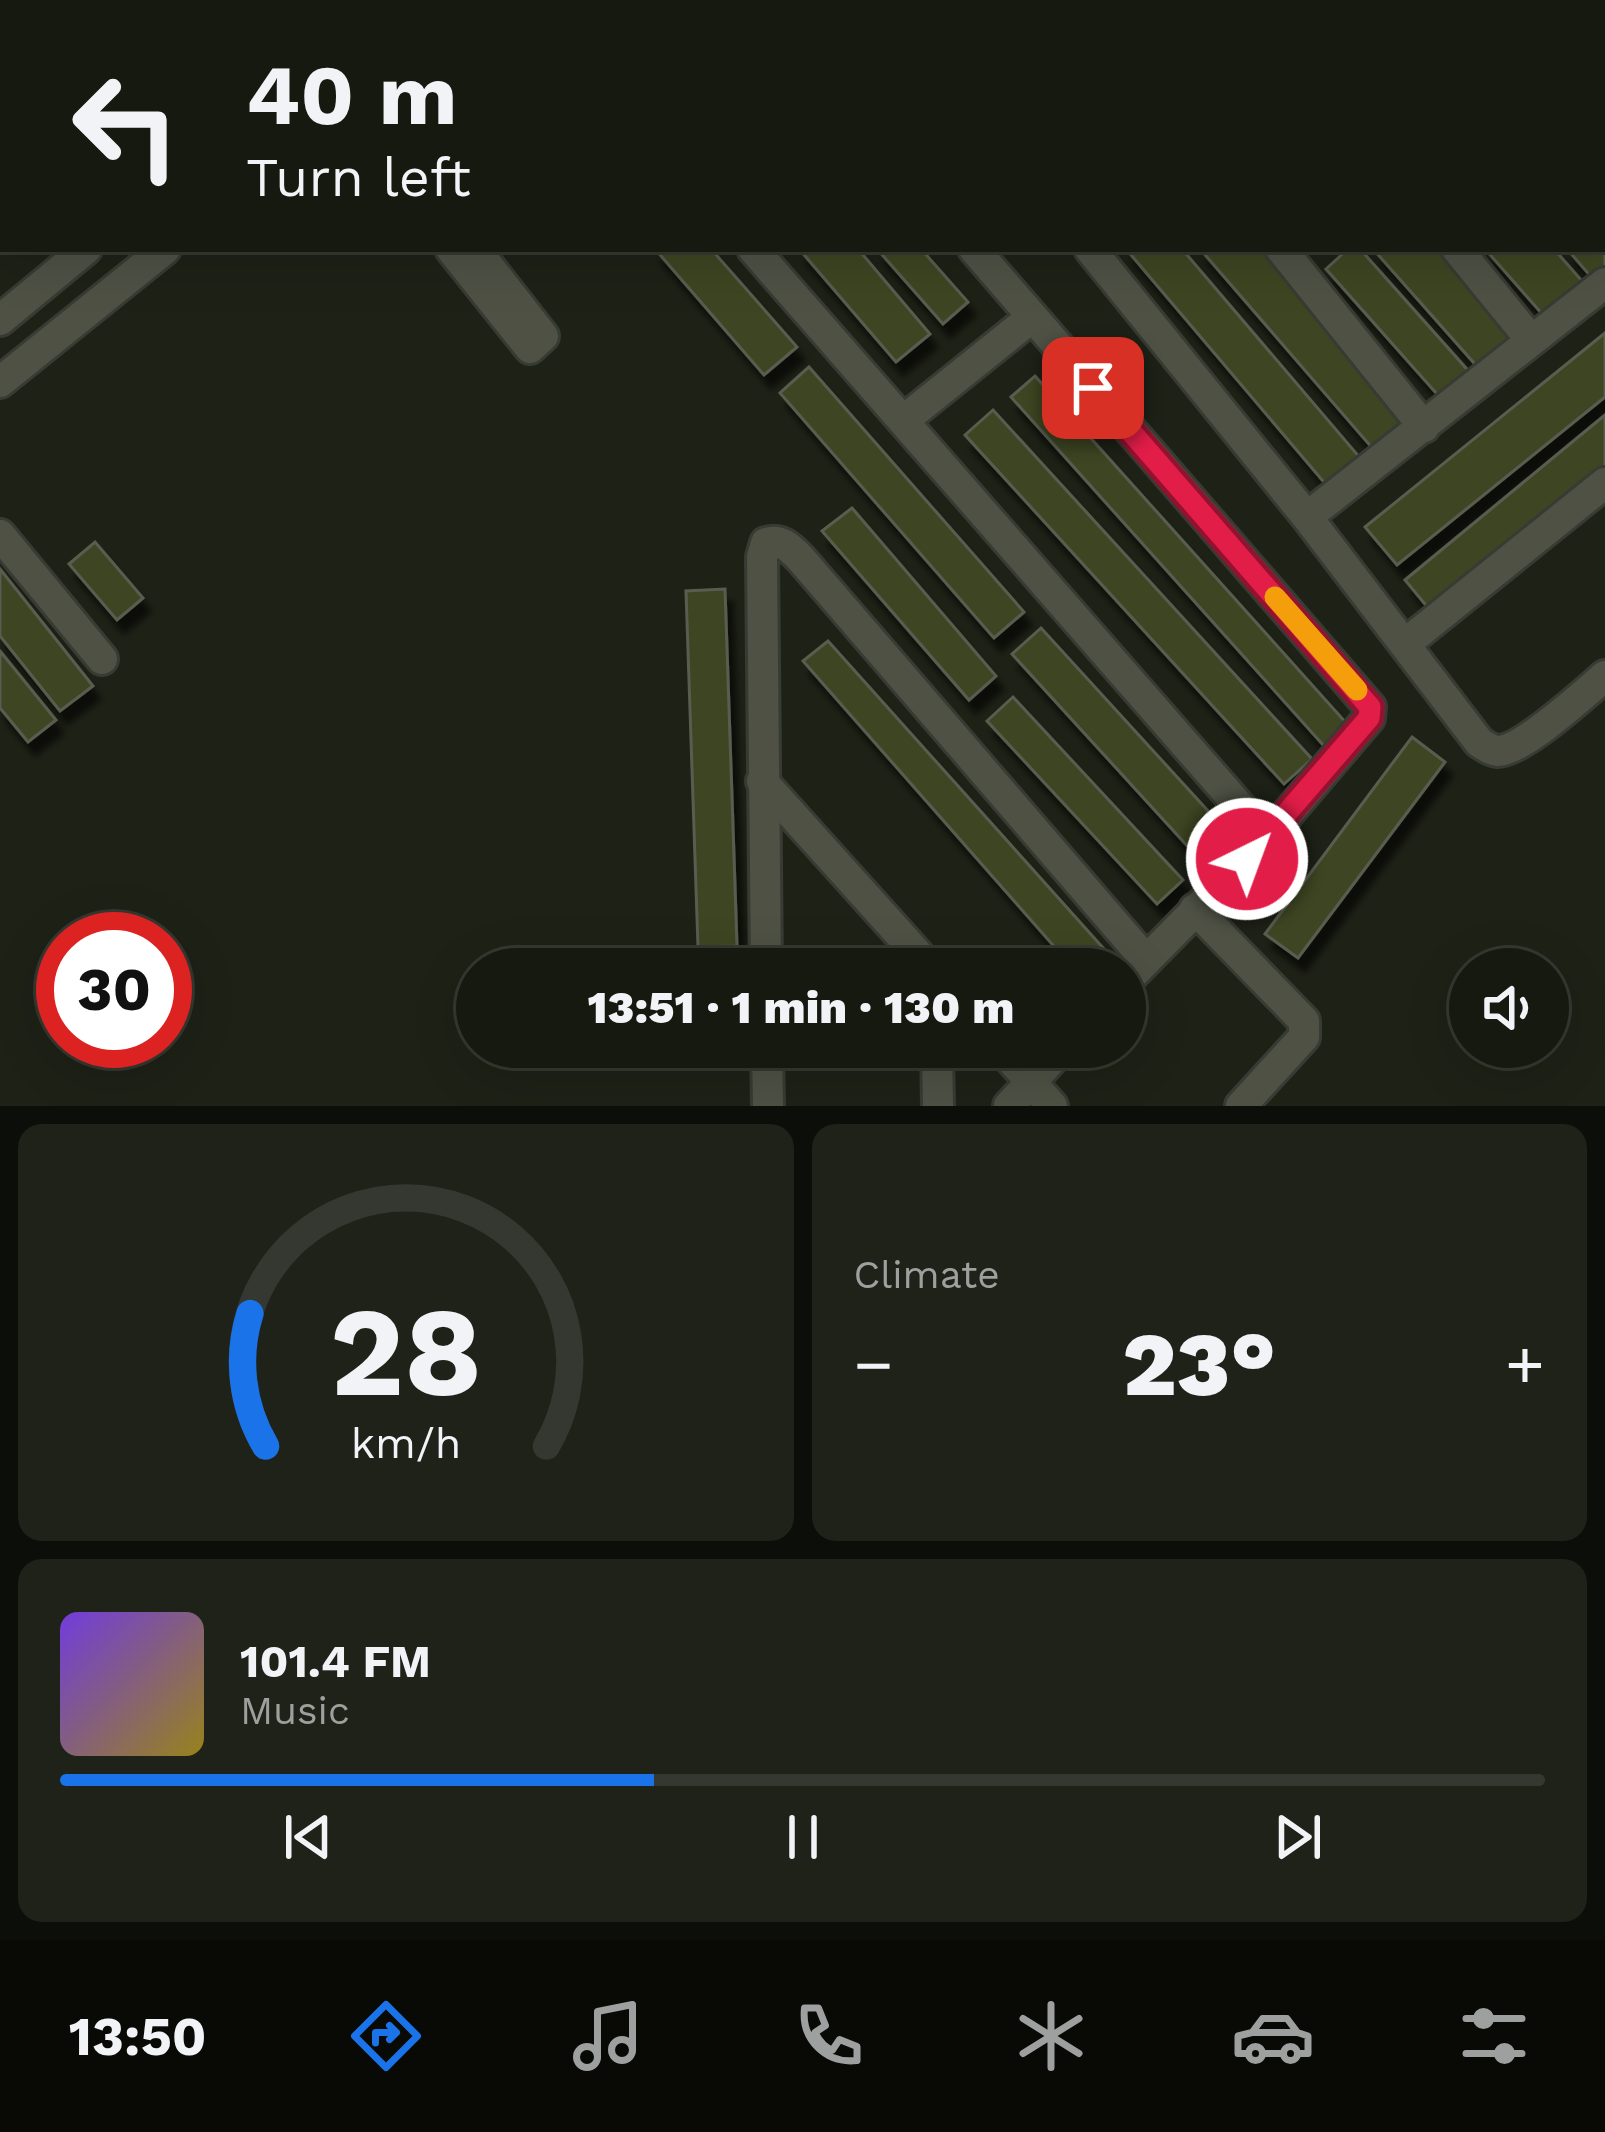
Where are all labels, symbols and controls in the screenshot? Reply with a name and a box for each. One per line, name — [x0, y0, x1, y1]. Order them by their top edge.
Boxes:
text: 40 m — [246, 46, 457, 144]
icon: left — [48, 48, 204, 204]
text: Turn left — [246, 146, 471, 209]
pin — [1042, 337, 1144, 439]
icon: arrive — [1060, 355, 1126, 421]
position arrow — [1184, 796, 1310, 922]
speed limit sign: 30 — [36, 912, 192, 1068]
map controls — [1449, 948, 1569, 1068]
button: sound — [1449, 948, 1569, 1068]
text: 13:51 · 1 min · 130 m — [588, 981, 1014, 1034]
text: Climate — [854, 1252, 1000, 1297]
text: 28 — [329, 1279, 482, 1425]
text: 23° — [1122, 1311, 1276, 1417]
text: − — [854, 1326, 893, 1403]
text: + — [1505, 1326, 1545, 1403]
text: km/h — [350, 1417, 461, 1467]
text: 101.4 FM — [240, 1635, 431, 1688]
text: Music — [240, 1688, 350, 1733]
icon: previous — [275, 1804, 341, 1870]
icon: pause — [770, 1804, 836, 1870]
icon: next — [1265, 1804, 1331, 1870]
icon: directions — [344, 1994, 428, 2078]
icon: music — [566, 1994, 650, 2078]
icon: phone — [787, 1994, 871, 2078]
icon: climate — [1009, 1994, 1093, 2078]
icon: car — [1231, 1994, 1315, 2078]
icon: filters — [1452, 1994, 1536, 2078]
text: 13:50 — [69, 2005, 207, 2068]

